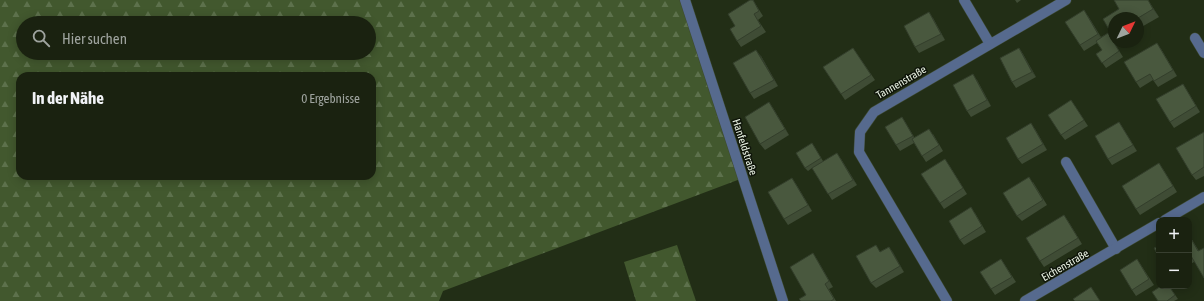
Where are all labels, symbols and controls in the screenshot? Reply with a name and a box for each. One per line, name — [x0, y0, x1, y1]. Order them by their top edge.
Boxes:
north arrow — [1108, 12, 1144, 48]
search box — [16, 16, 376, 60]
icon: search — [30, 27, 52, 49]
text: Hier suchen — [62, 30, 127, 47]
street label: Tannenstraße — [874, 63, 928, 101]
text: In der Nähe — [32, 88, 104, 108]
text: 0 Ergebnisse — [301, 91, 360, 106]
street label: Hanfeldstraße — [730, 117, 760, 177]
map controls — [1156, 217, 1192, 289]
button: + — [1156, 217, 1192, 253]
street label: Eichenstraße — [1039, 247, 1091, 283]
button: − — [1156, 253, 1192, 289]

